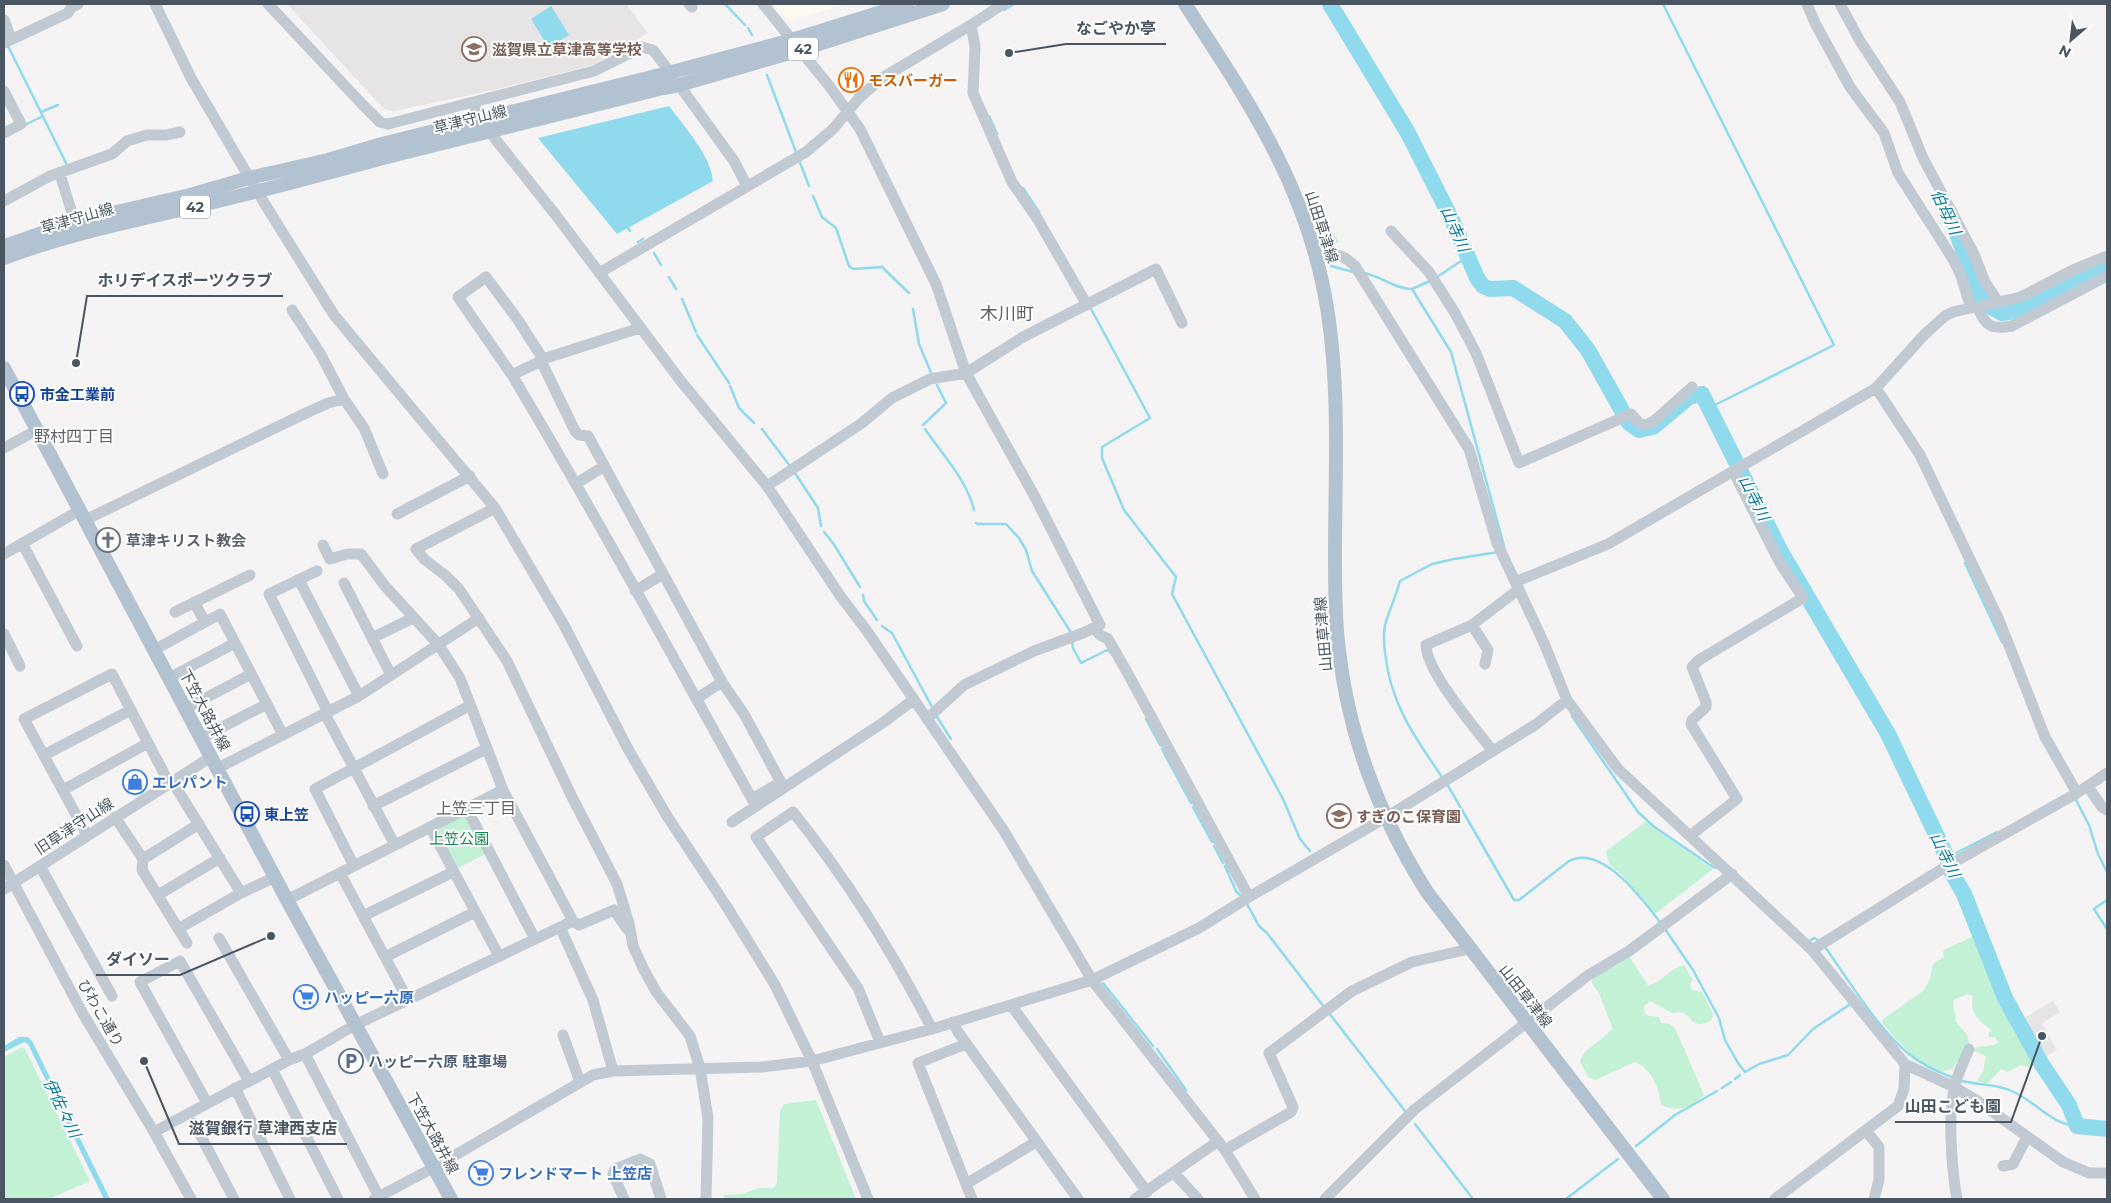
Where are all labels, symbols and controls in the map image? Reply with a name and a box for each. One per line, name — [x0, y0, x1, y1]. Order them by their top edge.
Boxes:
callout: なごやか亭 — [1066, 13, 1166, 44]
north arrow — [2046, 15, 2096, 65]
text: なごやか亭 — [1076, 19, 1156, 38]
school or university icon: 滋賀県立草津高等学校 — [461, 36, 487, 62]
road number: 42 — [788, 38, 818, 61]
place label: 滋賀県立草津高等学校 — [492, 40, 642, 59]
text: N — [2056, 41, 2074, 62]
restaurant icon: モスバーガー — [838, 67, 864, 93]
place label: モスバーガー — [868, 71, 958, 90]
street label: 草津守山線 — [431, 101, 509, 137]
water label: 伯母川 — [1927, 186, 1966, 240]
street label: 山田草津線 — [1301, 188, 1343, 266]
road number: 42 — [180, 196, 210, 218]
street label: 草津守山線 — [38, 199, 116, 237]
water label: 山寺川 — [1437, 203, 1474, 257]
callout: ホリデイスポーツクラブ — [87, 265, 283, 296]
text: ホリデイスポーツクラブ — [97, 271, 273, 290]
district label: 木川町 — [980, 303, 1034, 325]
bus stop icon: 市金工業前 — [9, 381, 35, 407]
place label: 市金工業前 — [40, 385, 115, 404]
district label: 野村四丁目 — [34, 427, 114, 446]
water label: 山寺川 — [1735, 472, 1774, 525]
church icon: 草津キリスト教会 — [95, 527, 121, 553]
place label: 草津キリスト教会 — [126, 531, 246, 550]
street label: 山田草津線 — [1310, 596, 1336, 672]
street label: 下笠大路井線 — [175, 666, 235, 754]
shop icon: エレパント — [122, 769, 148, 795]
place label: エレパント — [152, 773, 228, 792]
street label: 旧草津守山線 — [31, 794, 117, 858]
district label: 上笠三丁目 — [436, 799, 516, 818]
bus stop icon: 東上笠 — [234, 801, 260, 827]
school or university icon: すぎのこ保育園 — [1326, 803, 1352, 829]
place label: 東上笠 — [264, 805, 309, 824]
place label: すぎのこ保育園 — [1356, 807, 1461, 826]
park label: 上笠公園 — [429, 829, 489, 848]
water label: 山寺川 — [1926, 829, 1965, 883]
callout: ダイソー — [96, 944, 180, 975]
text: ダイソー — [106, 950, 170, 969]
street label: 山田草津線 — [1495, 961, 1557, 1031]
street label: びわこ通り — [74, 976, 128, 1050]
supermarket icon: ハッピー六原 — [293, 984, 319, 1010]
place label: ハッピー六原 — [324, 988, 414, 1007]
parking icon: ハッピー六原 駐車場 — [338, 1048, 364, 1074]
place label: ハッピー六原 駐車場 — [368, 1052, 507, 1071]
water label: 伊佐々川 — [39, 1075, 85, 1143]
street label: 下笠大路井線 — [403, 1089, 463, 1177]
callout: 山田こども園 — [1895, 1091, 2011, 1122]
text: 山田こども園 — [1905, 1097, 2001, 1116]
callout: 滋賀銀行 草津西支店 — [179, 1113, 347, 1144]
text: 滋賀銀行 草津西支店 — [189, 1119, 337, 1138]
supermarket icon: フレンドマート 上笠店 — [468, 1160, 494, 1186]
place label: フレンドマート 上笠店 — [498, 1164, 652, 1183]

